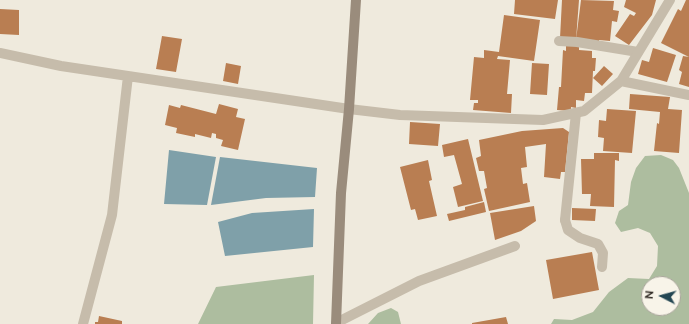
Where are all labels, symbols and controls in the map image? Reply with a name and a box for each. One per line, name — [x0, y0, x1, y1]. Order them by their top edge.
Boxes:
north arrow — [641, 276, 681, 316]
text: N — [643, 290, 656, 300]

